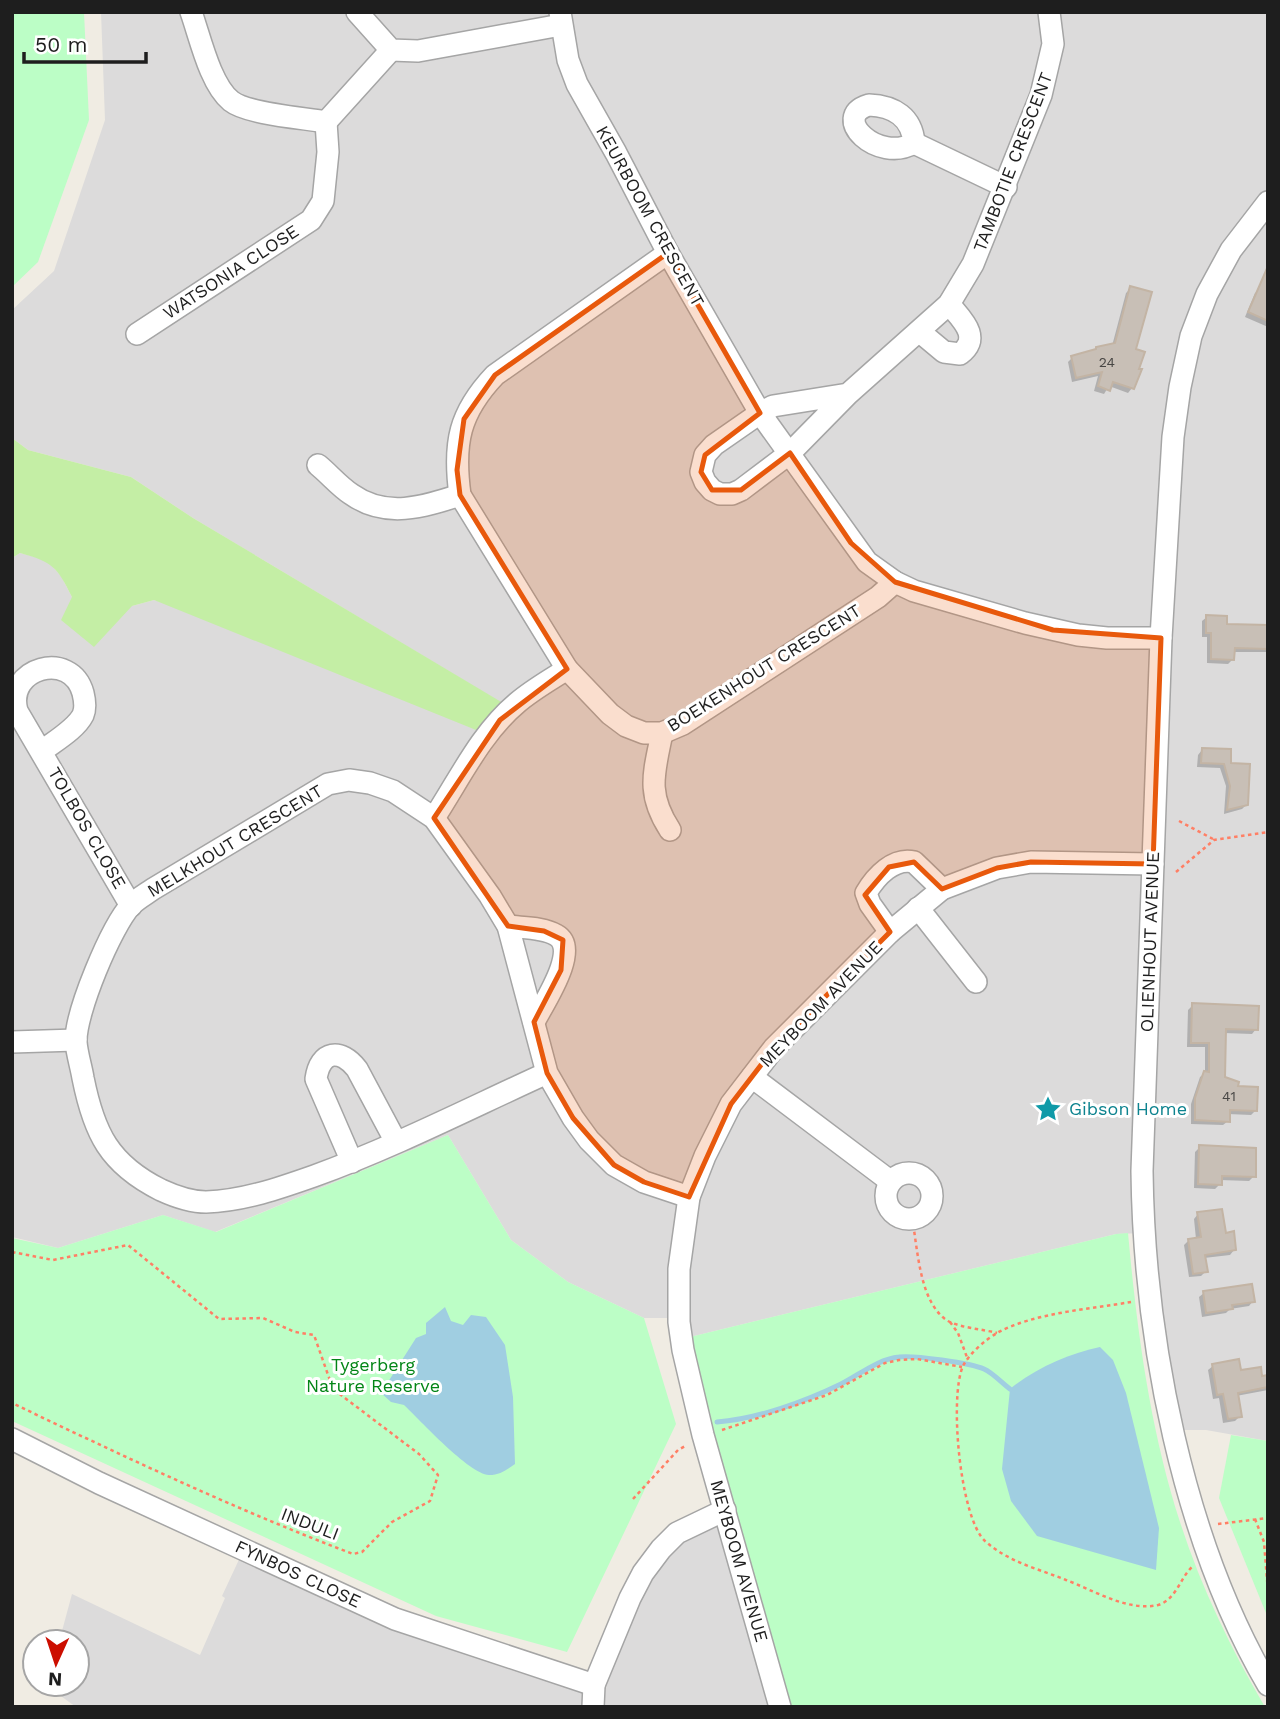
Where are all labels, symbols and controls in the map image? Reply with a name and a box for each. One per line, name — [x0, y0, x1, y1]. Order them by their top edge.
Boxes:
scale bar — [24, 21, 147, 65]
text: 50 m — [35, 32, 87, 57]
street label: TAMBOTIE CRESCENT — [969, 69, 1056, 254]
street label: KEURBOOM CRESCENT — [592, 122, 709, 310]
street label: WATSONIA CLOSE — [159, 220, 302, 323]
house number: 24 — [1099, 354, 1115, 370]
street label: BOEKENHOUT CRESCENT — [663, 599, 865, 736]
street label: TOLBOS CLOSE — [44, 763, 131, 892]
street label: MELKHOUT CRESCENT — [143, 780, 326, 901]
street label: OLIENHOUT AVENUE — [1136, 851, 1163, 1033]
street label: MEYBOOM AVENUE — [755, 936, 886, 1071]
house number: 41 — [1222, 1088, 1236, 1104]
place icon: Gibson Home — [1033, 1094, 1063, 1124]
place label: Gibson Home — [1069, 1098, 1187, 1119]
park label: Tygerberg Nature Reserve — [306, 1354, 440, 1396]
street label: MEYBOOM AVENUE — [706, 1477, 773, 1644]
street label: INDULI — [278, 1503, 342, 1544]
street label: FYNBOS CLOSE — [232, 1535, 364, 1612]
north arrow — [21, 1628, 91, 1698]
text: N — [47, 1668, 63, 1691]

